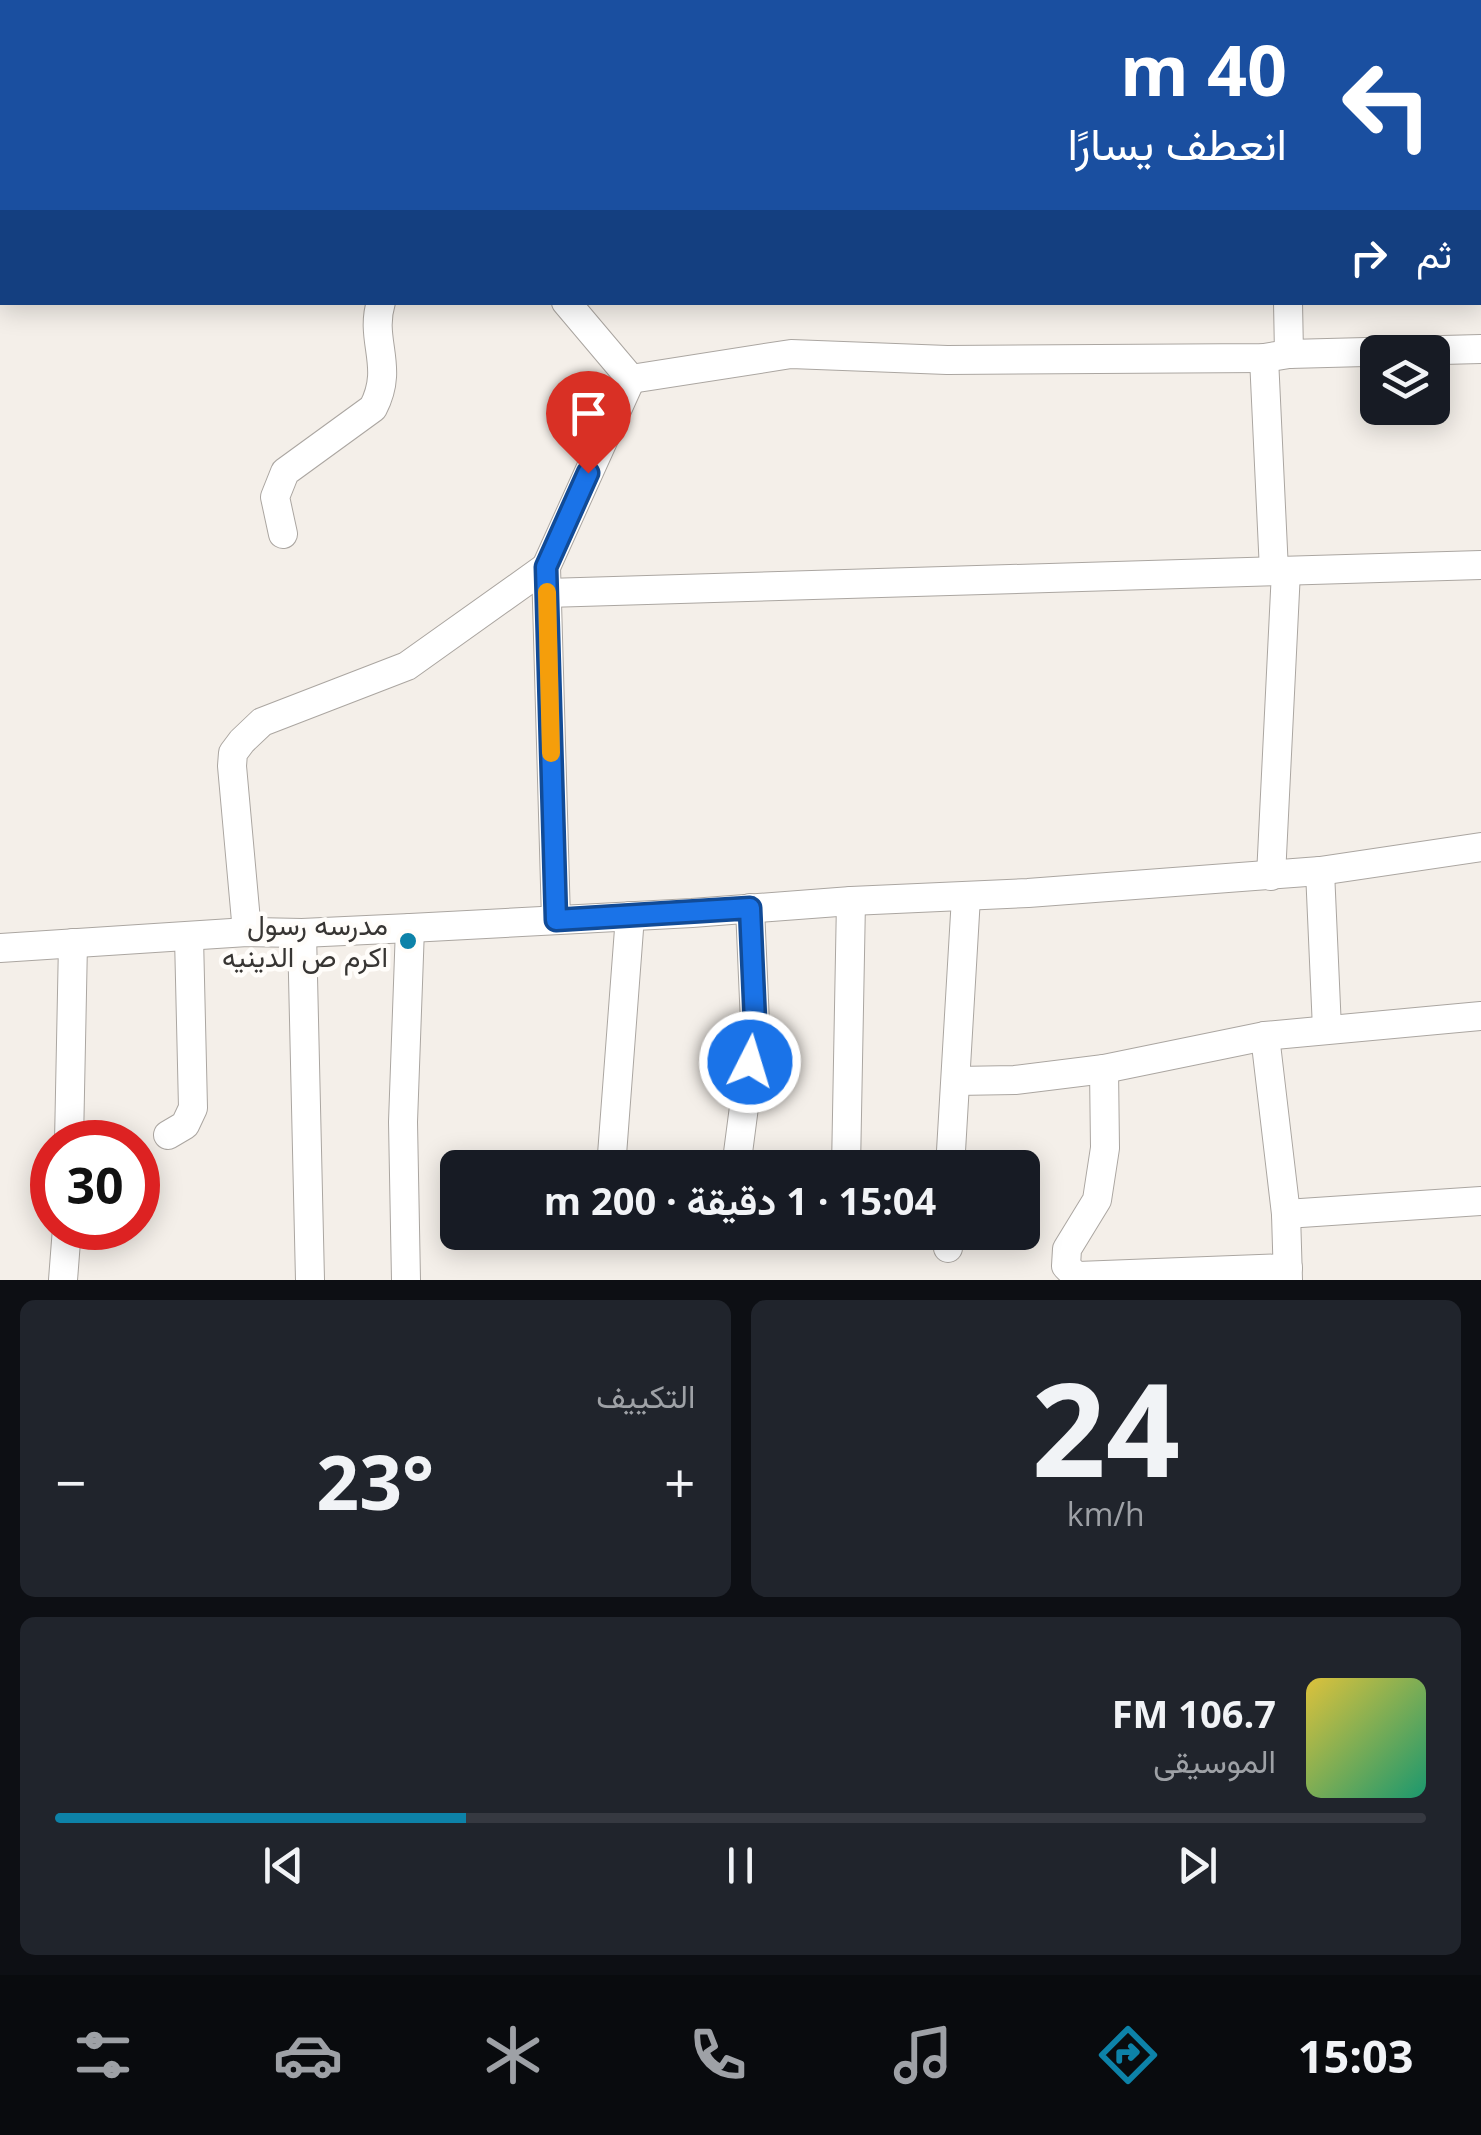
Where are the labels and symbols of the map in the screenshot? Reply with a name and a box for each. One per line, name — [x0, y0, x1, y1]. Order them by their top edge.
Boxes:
pin — [546, 371, 631, 474]
place label: مدرسه رسول اکرم ص الدینیه — [222, 905, 388, 976]
marker: مدرسه رسول اکرم ص الدینیه — [397, 930, 419, 952]
position arrow — [698, 1010, 802, 1114]
speed limit sign: 30 — [30, 1120, 160, 1250]

